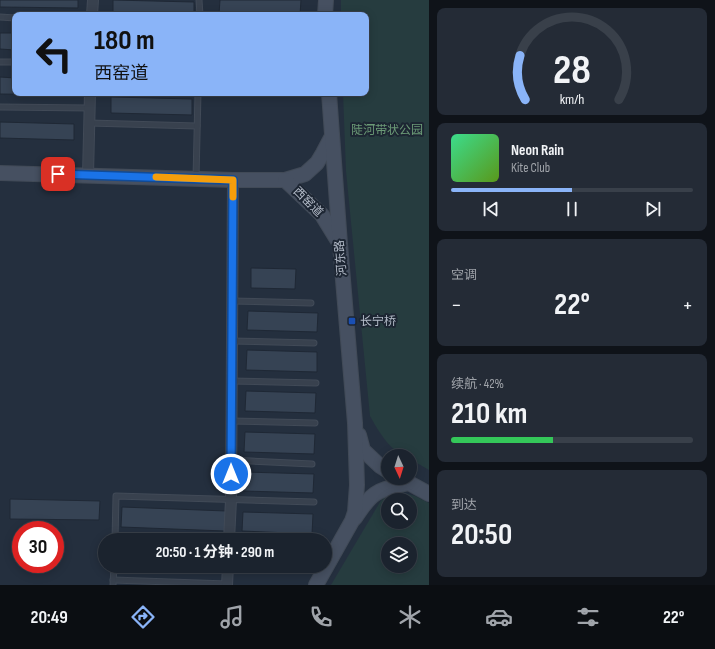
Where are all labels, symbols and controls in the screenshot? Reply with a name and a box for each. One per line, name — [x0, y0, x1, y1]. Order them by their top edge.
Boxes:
text: 180 m — [94, 24, 154, 57]
icon: left — [28, 28, 80, 80]
text: 28 — [553, 46, 591, 95]
text: 西窑道 — [94, 63, 148, 84]
text: km/h — [560, 90, 584, 107]
park label: 陡河带状公园 — [351, 123, 423, 138]
text: Neon Rain — [511, 141, 564, 160]
pin — [41, 157, 75, 191]
text: Kite Club — [511, 160, 550, 176]
icon: arrive — [47, 163, 69, 185]
street label: 西窑道 — [290, 184, 326, 220]
icon: previous — [480, 198, 502, 220]
icon: pause — [561, 198, 583, 220]
icon: next — [642, 198, 664, 220]
street label: 河东路 — [332, 239, 350, 277]
text: 空调 — [451, 267, 477, 283]
text: 22° — [554, 287, 590, 323]
text: − — [451, 292, 462, 319]
text: + — [682, 292, 693, 319]
place label: 长宁桥 — [360, 314, 396, 329]
marker: 长宁桥 — [347, 316, 357, 326]
text: 续航 · 42% — [451, 376, 504, 392]
text: 210 km — [451, 396, 527, 432]
north arrow — [381, 449, 417, 485]
map controls — [381, 449, 417, 573]
position arrow — [210, 453, 252, 495]
button: search — [381, 493, 417, 529]
text: 到达 — [451, 497, 477, 513]
text: 20:50 — [451, 517, 512, 553]
speed limit sign: 30 — [12, 521, 64, 573]
button: layers — [381, 537, 417, 573]
text: 20:50 · 1 分钟 · 290 m — [156, 543, 274, 562]
icon: directions — [129, 603, 157, 631]
icon: music — [218, 603, 246, 631]
icon: phone — [307, 603, 335, 631]
icon: climate — [396, 603, 424, 631]
icon: car — [485, 603, 513, 631]
icon: filters — [574, 603, 602, 631]
text: 20:49 — [31, 607, 68, 628]
text: 22° — [663, 607, 684, 628]

